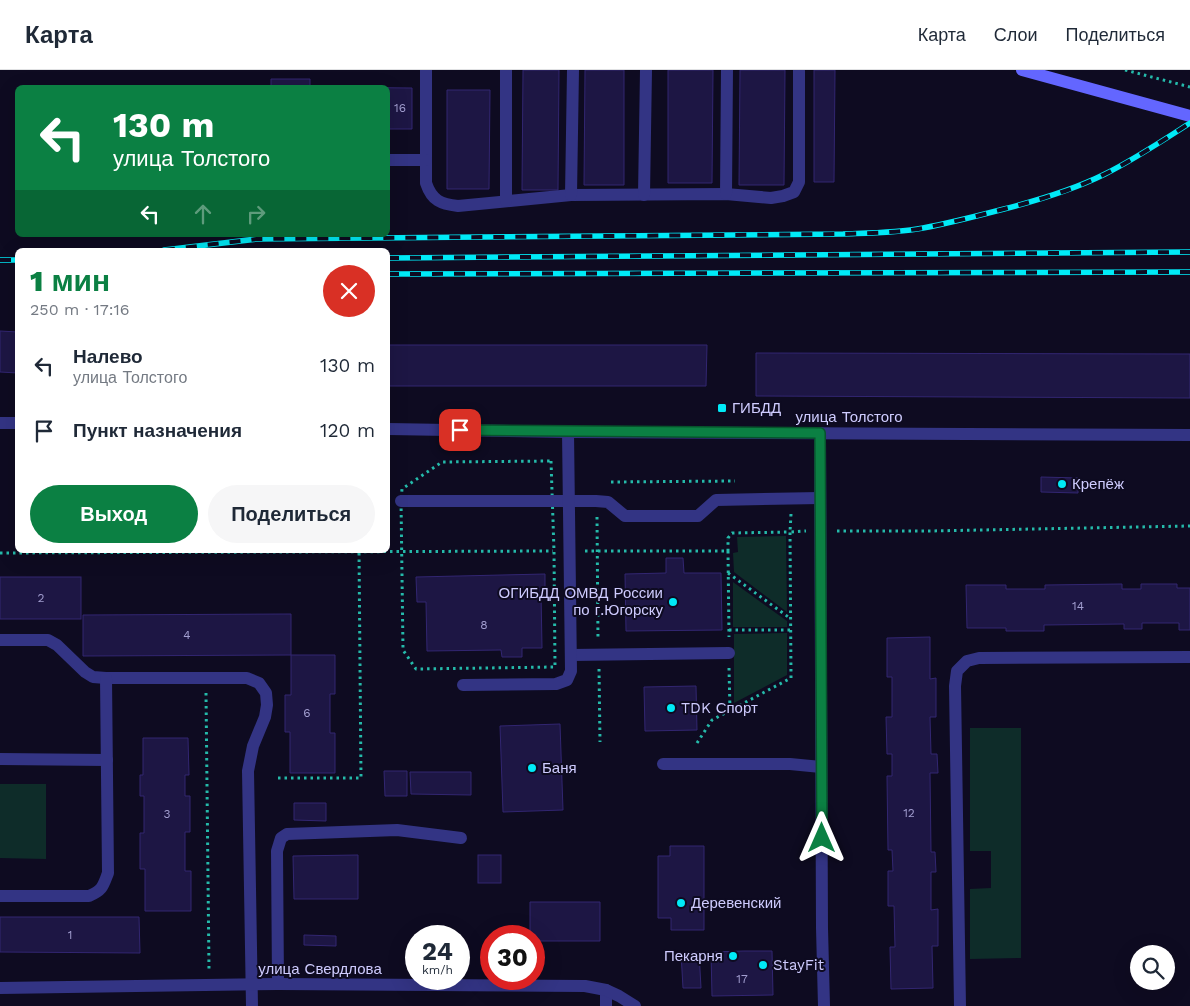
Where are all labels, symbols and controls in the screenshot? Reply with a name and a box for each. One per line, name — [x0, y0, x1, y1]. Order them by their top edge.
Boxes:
text: Карта — [25, 21, 93, 49]
text: Карта — [918, 24, 966, 45]
text: Слои — [994, 24, 1038, 45]
text: Поделиться — [1066, 24, 1165, 45]
house number: 16 — [394, 101, 406, 115]
text: 130 m — [113, 104, 214, 146]
icon: left — [30, 105, 95, 170]
text: улица Толстого — [113, 146, 270, 171]
icon: left — [136, 200, 164, 228]
icon: ahead — [189, 200, 217, 228]
icon: right — [242, 200, 270, 228]
text: 1 мин — [30, 263, 110, 298]
button: close — [323, 265, 375, 317]
text: 250 m · 17:16 — [30, 300, 129, 319]
text: Налево — [73, 345, 143, 368]
icon: left — [30, 352, 58, 380]
text: 130 m — [320, 354, 375, 377]
text: улица Толстого — [73, 368, 187, 387]
place label: ГИБДД — [732, 399, 781, 417]
marker: ГИБДД — [716, 402, 728, 414]
street label: улица Толстого — [795, 408, 903, 426]
pin — [439, 409, 481, 451]
icon: arrive — [446, 416, 474, 444]
icon: arrive — [30, 417, 58, 445]
text: Пункт назначения — [73, 419, 242, 442]
text: 120 m — [320, 419, 375, 442]
place label: Крепёж — [1072, 475, 1124, 493]
marker: Крепёж — [1056, 478, 1068, 490]
button: Выход — [30, 485, 198, 543]
button: Поделиться — [208, 485, 375, 543]
place label: ОГИБДД ОМВД России по г.Югорску — [499, 584, 663, 619]
house number: 2 — [38, 591, 45, 605]
marker: ОГИБДД ОМВД России по г.Югорску — [667, 596, 679, 608]
house number: 14 — [1072, 599, 1084, 613]
house number: 8 — [480, 618, 488, 632]
house number: 4 — [183, 628, 191, 642]
place label: TDK Спорт — [681, 699, 758, 717]
marker: TDK Спорт — [665, 702, 677, 714]
house number: 6 — [303, 706, 311, 720]
place label: Баня — [542, 759, 577, 777]
marker: Баня — [526, 762, 538, 774]
house number: 12 — [903, 806, 915, 820]
house number: 3 — [164, 807, 171, 821]
position arrow — [795, 811, 847, 863]
place label: Деревенский — [691, 894, 781, 912]
marker: Деревенский — [675, 897, 687, 909]
speed limit sign: 30 — [480, 925, 545, 990]
house number: 1 — [68, 928, 72, 942]
text: 24 — [422, 937, 453, 966]
map controls — [1130, 945, 1175, 990]
button: search — [1130, 945, 1175, 990]
place label: Пекарня — [664, 947, 723, 965]
marker: Пекарня — [727, 950, 739, 962]
place label: StayFit — [773, 956, 825, 974]
marker: StayFit — [757, 959, 769, 971]
street label: улица Свердлова — [258, 960, 382, 978]
text: km/h — [422, 963, 453, 977]
house number: 17 — [736, 972, 748, 986]

